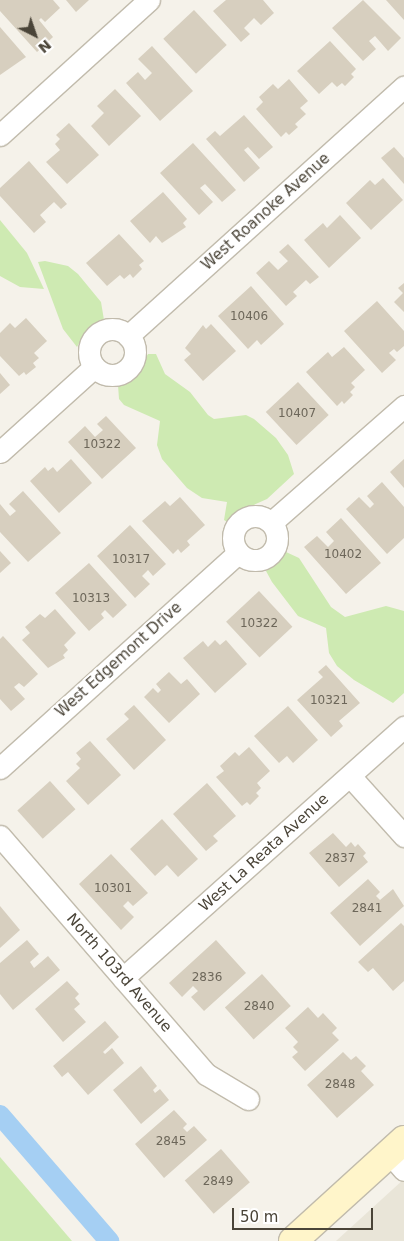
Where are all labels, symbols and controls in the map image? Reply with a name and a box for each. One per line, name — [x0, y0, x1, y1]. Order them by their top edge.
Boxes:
north arrow — [10, 10, 60, 60]
text: N — [35, 36, 55, 56]
street label: West Roanoke Avenue — [198, 150, 334, 274]
house number: 10406 — [230, 310, 268, 324]
house number: 10407 — [278, 407, 316, 421]
house number: 10322 — [83, 438, 121, 452]
house number: 10402 — [324, 548, 362, 562]
house number: 10317 — [112, 553, 150, 567]
house number: 10313 — [72, 592, 110, 606]
street label: West Edgemont Drive — [52, 599, 186, 721]
house number: 10322 — [240, 617, 278, 631]
house number: 10321 — [310, 694, 348, 708]
street label: West La Reata Avenue — [196, 790, 332, 916]
house number: 2837 — [325, 852, 355, 866]
house number: 10301 — [94, 882, 132, 896]
house number: 2841 — [352, 902, 382, 916]
street label: North 103rd Avenue — [63, 910, 175, 1036]
house number: 2836 — [192, 971, 222, 985]
house number: 2840 — [244, 1000, 274, 1014]
house number: 2848 — [325, 1078, 355, 1092]
house number: 2845 — [156, 1135, 186, 1149]
house number: 2849 — [203, 1175, 233, 1189]
scale bar — [234, 1198, 375, 1230]
text: 50 m — [240, 1208, 278, 1226]

